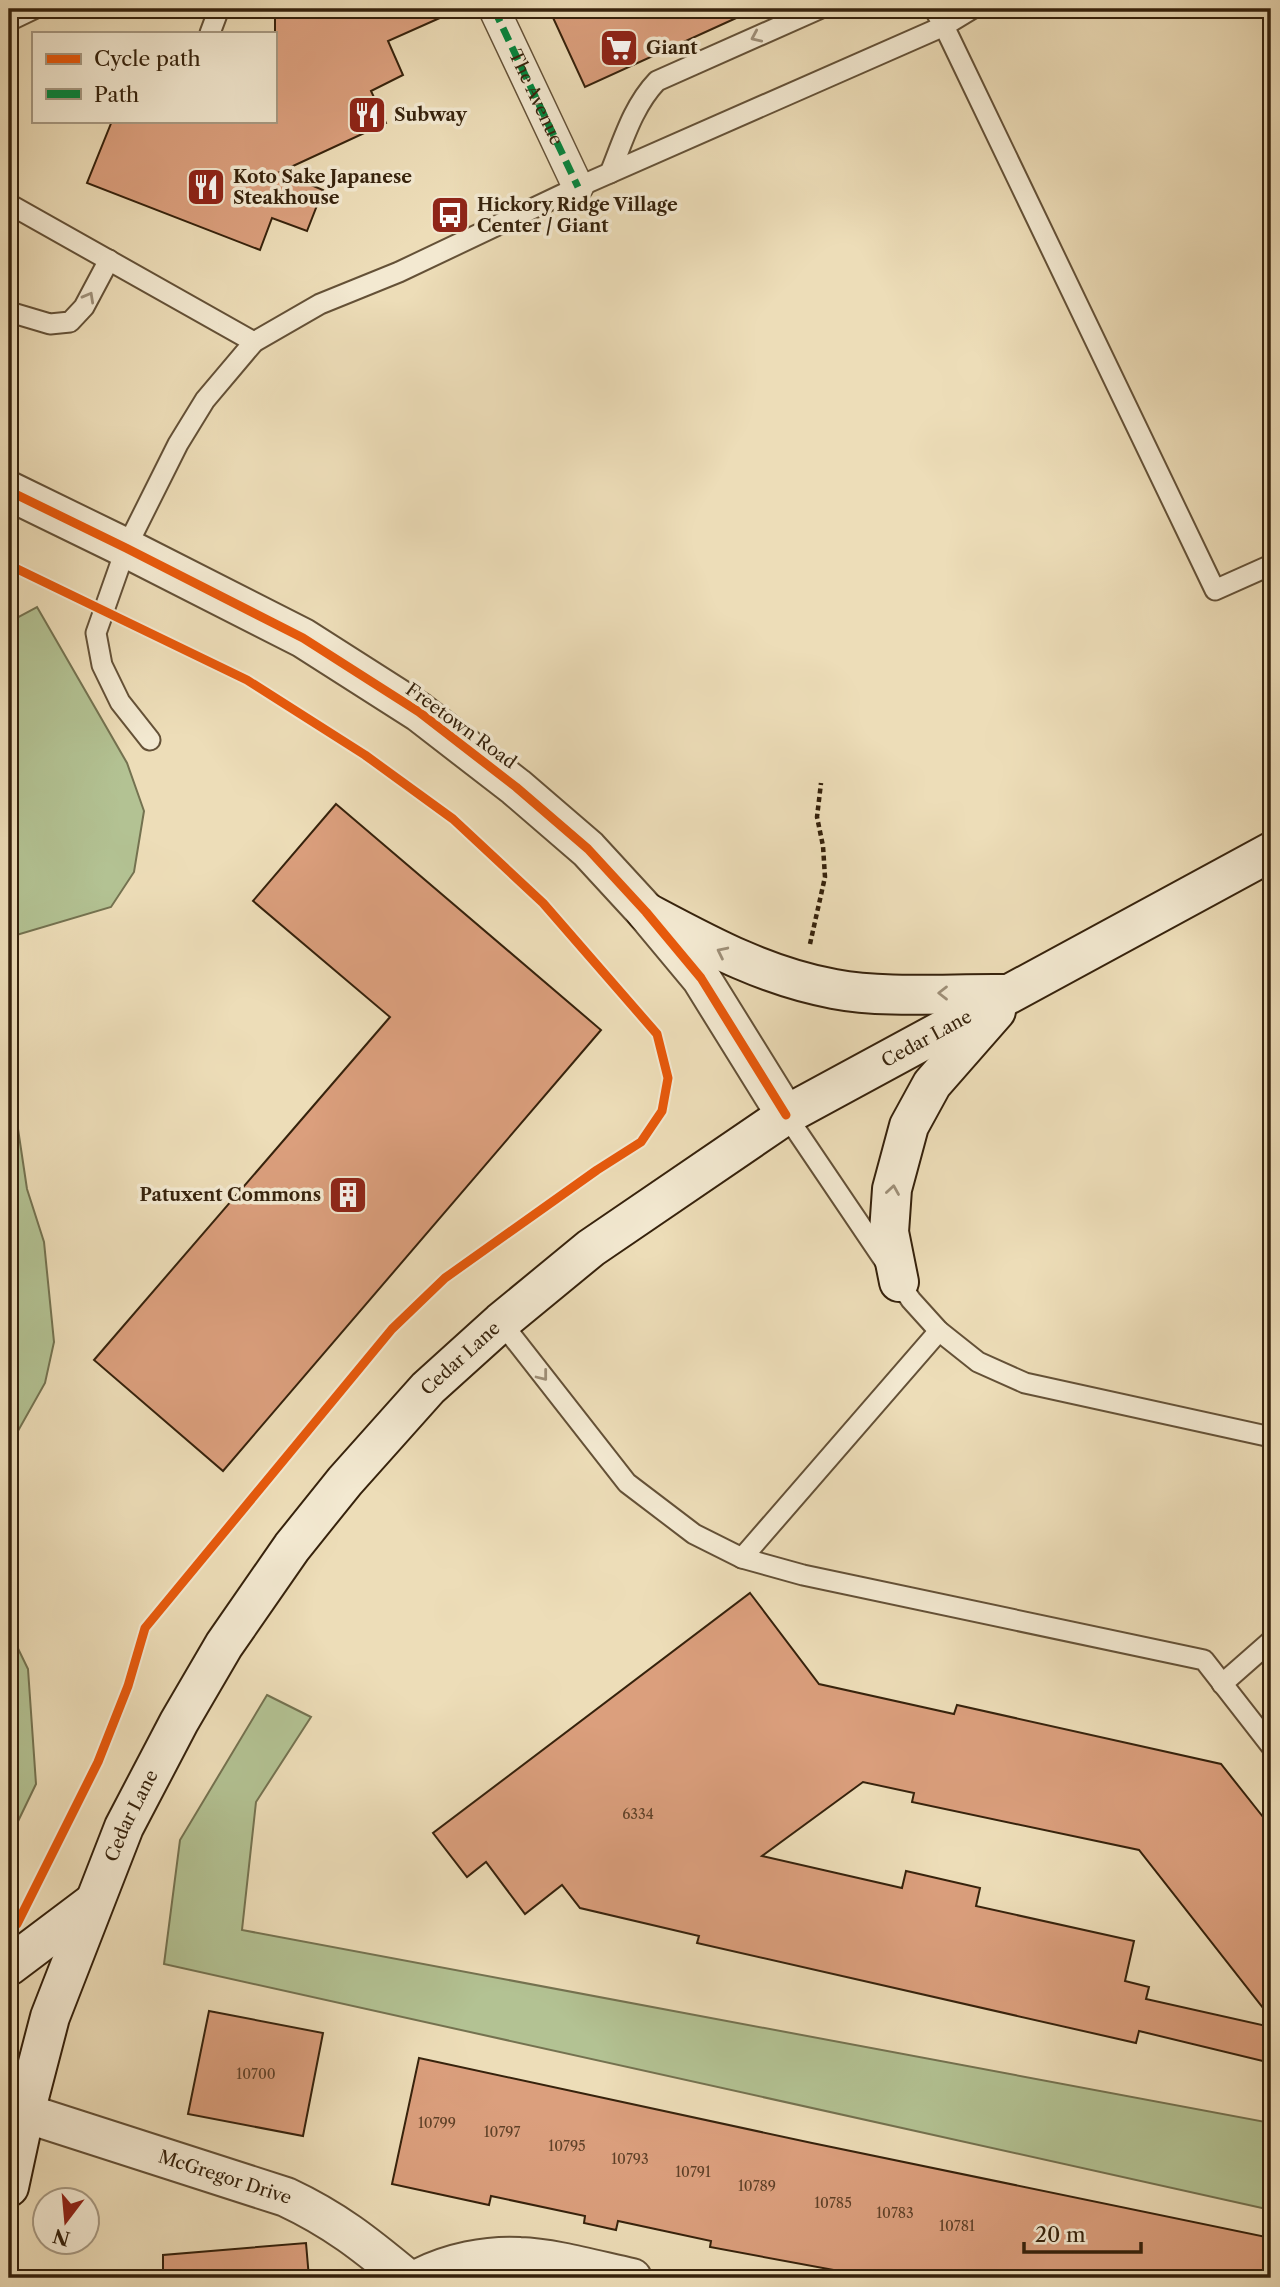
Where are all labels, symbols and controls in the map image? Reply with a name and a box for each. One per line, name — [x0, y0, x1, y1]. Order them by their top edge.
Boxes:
supermarket icon: Giant — [598, 27, 640, 69]
one-way arrow — [751, 29, 764, 43]
legend — [32, 32, 276, 122]
place label: Giant — [646, 37, 698, 59]
text: Cycle path — [94, 46, 201, 71]
street label: The Avenue — [504, 46, 568, 149]
text: Path — [94, 82, 139, 107]
restaurant icon: Subway — [346, 94, 388, 136]
place label: Subway — [394, 104, 468, 126]
restaurant icon: Koto Sake Japanese Steakhouse — [185, 166, 227, 208]
place label: Koto Sake Japanese Steakhouse — [233, 166, 412, 209]
bus stop icon: Hickory Ridge Village Center / Giant — [429, 194, 471, 236]
place label: Hickory Ridge Village Center / Giant — [477, 194, 678, 237]
one-way arrow — [81, 291, 95, 304]
street label: Freetown Road — [401, 678, 521, 774]
one-way arrow — [717, 947, 729, 961]
one-way arrow — [937, 985, 948, 1001]
street label: Cedar Lane — [878, 1005, 975, 1072]
building icon: Patuxent Commons — [327, 1174, 369, 1216]
place label: Patuxent Commons — [140, 1184, 321, 1206]
one-way arrow — [885, 1184, 900, 1196]
street label: Cedar Lane — [416, 1317, 505, 1400]
one-way arrow — [534, 1369, 547, 1381]
street label: Cedar Lane — [101, 1766, 163, 1865]
house number: 6334 — [622, 1805, 654, 1823]
house number: 10700 — [236, 2065, 276, 2083]
house number: 10799 — [418, 2114, 456, 2132]
house number: 10797 — [484, 2123, 520, 2141]
house number: 10795 — [548, 2137, 586, 2155]
street label: McGregor Drive — [156, 2146, 295, 2209]
house number: 10793 — [611, 2150, 649, 2168]
house number: 10791 — [675, 2163, 711, 2181]
house number: 10789 — [738, 2177, 776, 2195]
north arrow — [32, 2186, 102, 2256]
house number: 10785 — [814, 2194, 852, 2212]
house number: 10783 — [876, 2204, 914, 2222]
scale bar — [1024, 2210, 1142, 2254]
house number: 10781 — [939, 2217, 975, 2235]
text: 20 m — [1035, 2222, 1086, 2247]
text: N — [50, 2224, 73, 2250]

